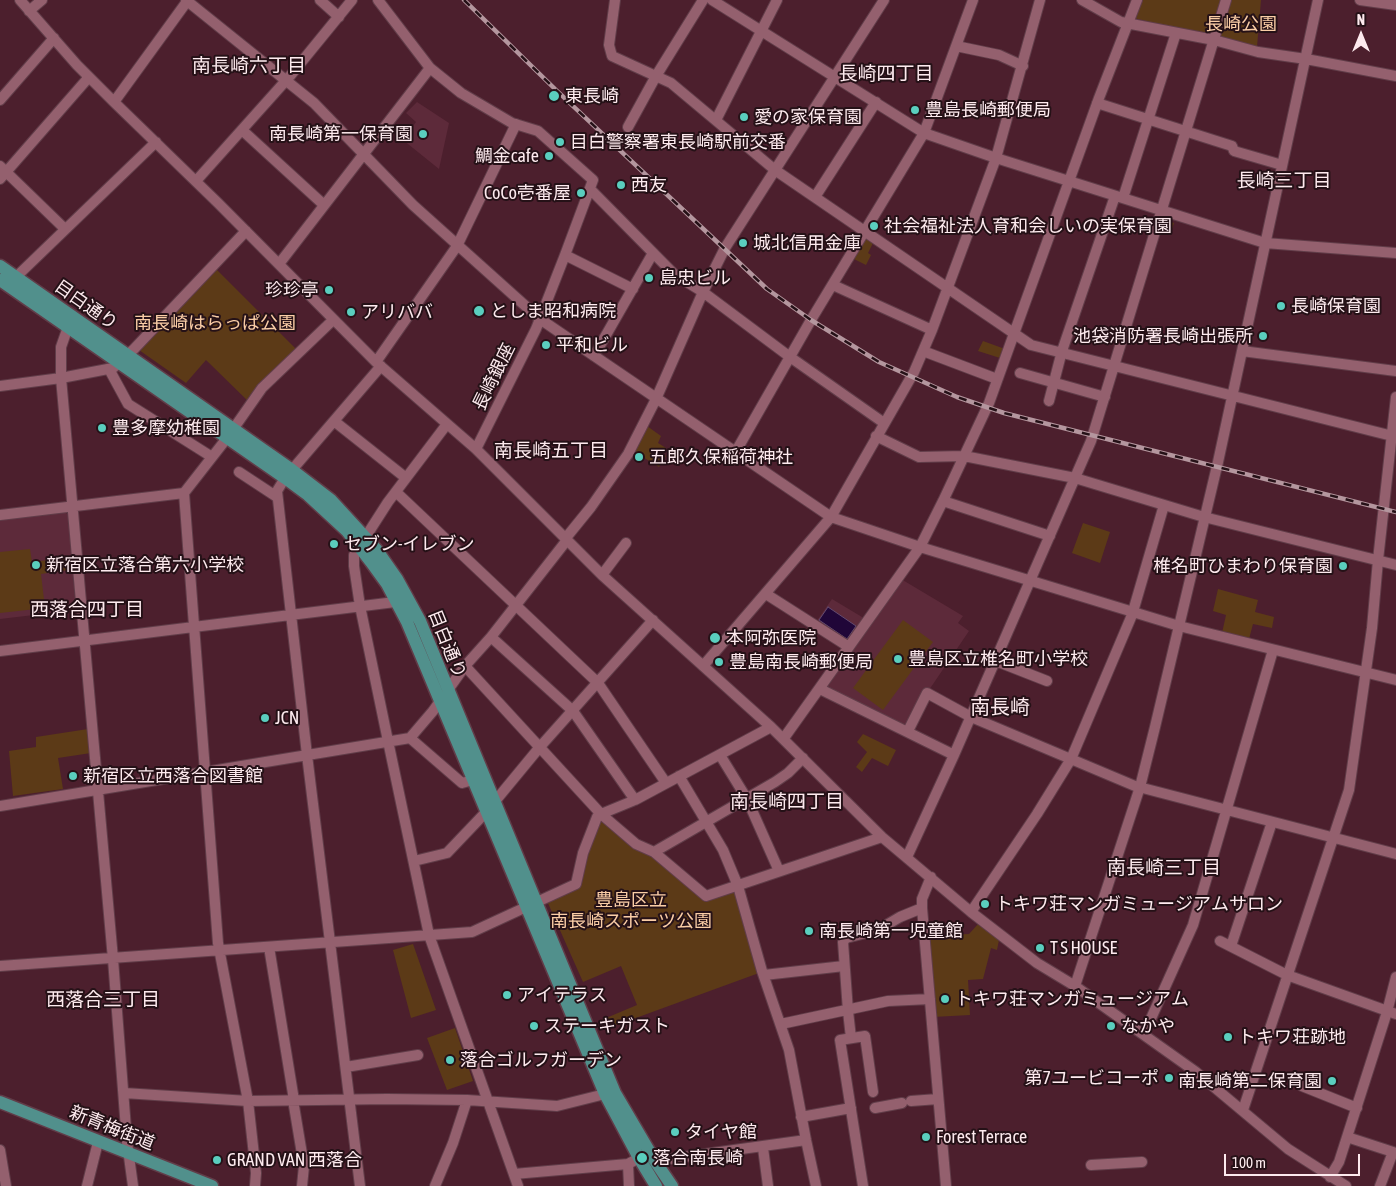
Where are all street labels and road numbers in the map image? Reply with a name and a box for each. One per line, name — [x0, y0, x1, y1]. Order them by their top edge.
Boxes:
street label: 目白通り — [50, 276, 122, 334]
street label: 長崎銀座 — [469, 340, 519, 414]
street label: 目白通り — [424, 607, 470, 681]
street label: 新青梅街道 — [66, 1101, 158, 1155]

